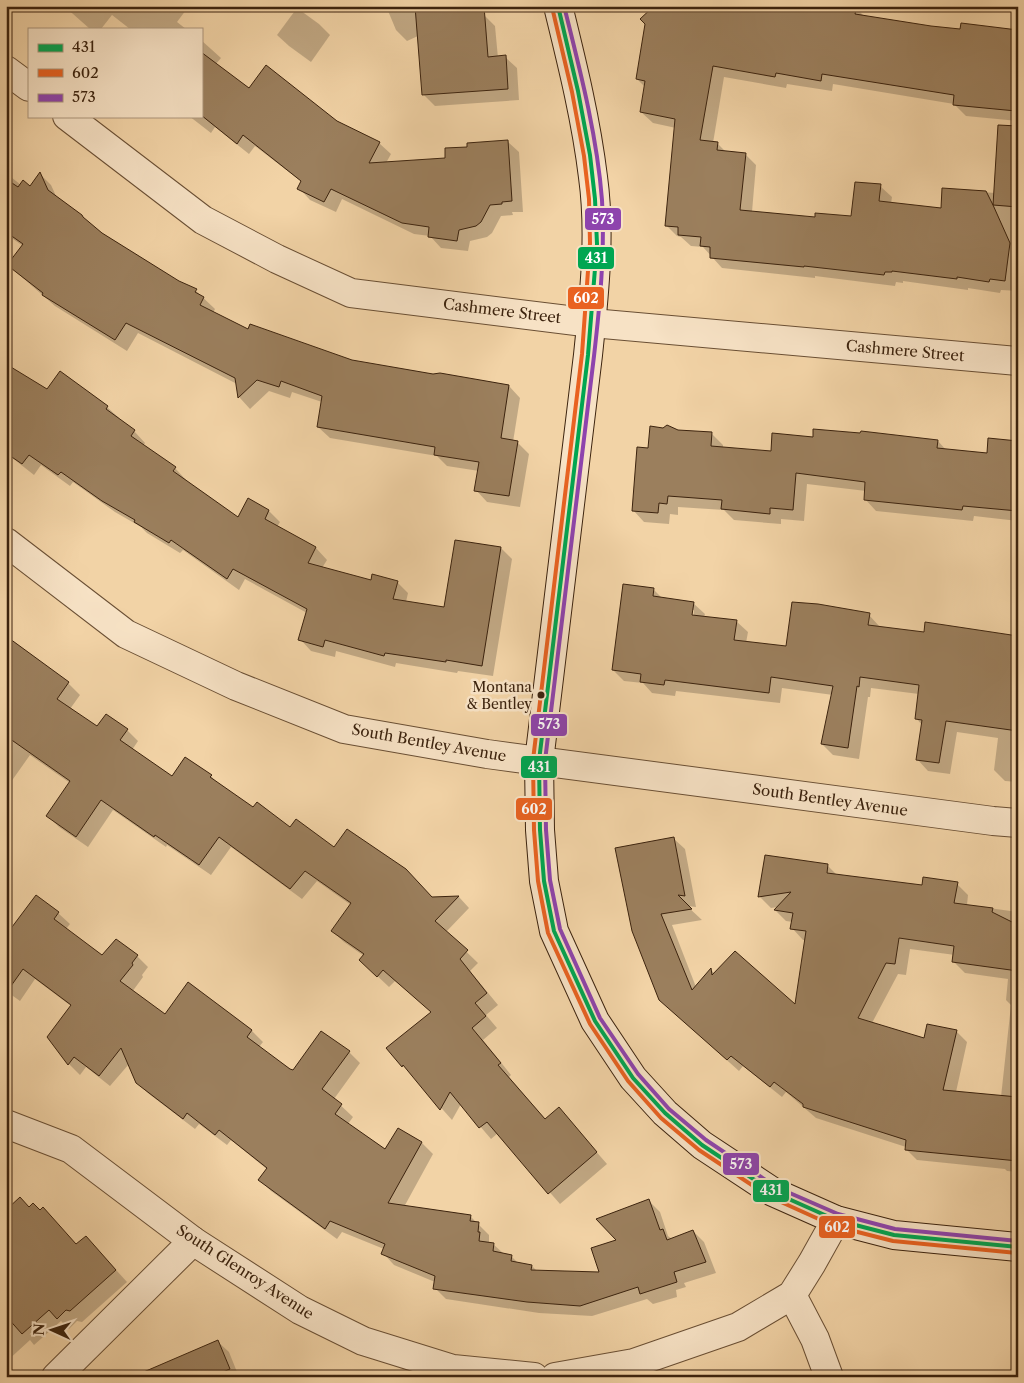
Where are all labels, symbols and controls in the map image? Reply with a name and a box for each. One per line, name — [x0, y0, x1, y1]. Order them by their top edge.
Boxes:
legend — [28, 28, 202, 118]
text: 431 — [72, 37, 96, 56]
text: 602 — [72, 63, 99, 82]
text: 573 — [72, 87, 96, 106]
line badge: 573 — [584, 207, 622, 231]
text: 573 — [592, 210, 615, 228]
line badge: 431 — [577, 246, 615, 270]
text: 431 — [585, 249, 608, 267]
line badge: 602 — [567, 286, 605, 310]
text: 602 — [573, 289, 599, 307]
street label: Cashmere Street — [442, 294, 563, 327]
street label: Cashmere Street — [845, 336, 966, 365]
place label: Montana & Bentley — [466, 678, 533, 713]
marker: Montana & Bentley — [536, 690, 546, 700]
line badge: 573 — [530, 713, 568, 737]
text: 573 — [538, 715, 561, 733]
street label: South Bentley Avenue — [350, 720, 508, 765]
line badge: 431 — [520, 755, 558, 779]
text: 431 — [528, 758, 551, 776]
street label: South Bentley Avenue — [751, 779, 909, 820]
line badge: 602 — [515, 797, 553, 821]
text: 602 — [521, 800, 547, 818]
line badge: 573 — [722, 1152, 760, 1176]
text: 573 — [730, 1155, 753, 1173]
line badge: 431 — [752, 1179, 790, 1203]
text: 431 — [760, 1181, 783, 1199]
line badge: 602 — [818, 1215, 856, 1239]
text: 602 — [824, 1218, 850, 1236]
street label: South Glenroy Avenue — [173, 1220, 318, 1323]
north arrow — [28, 1306, 78, 1356]
text: N — [30, 1323, 48, 1336]

